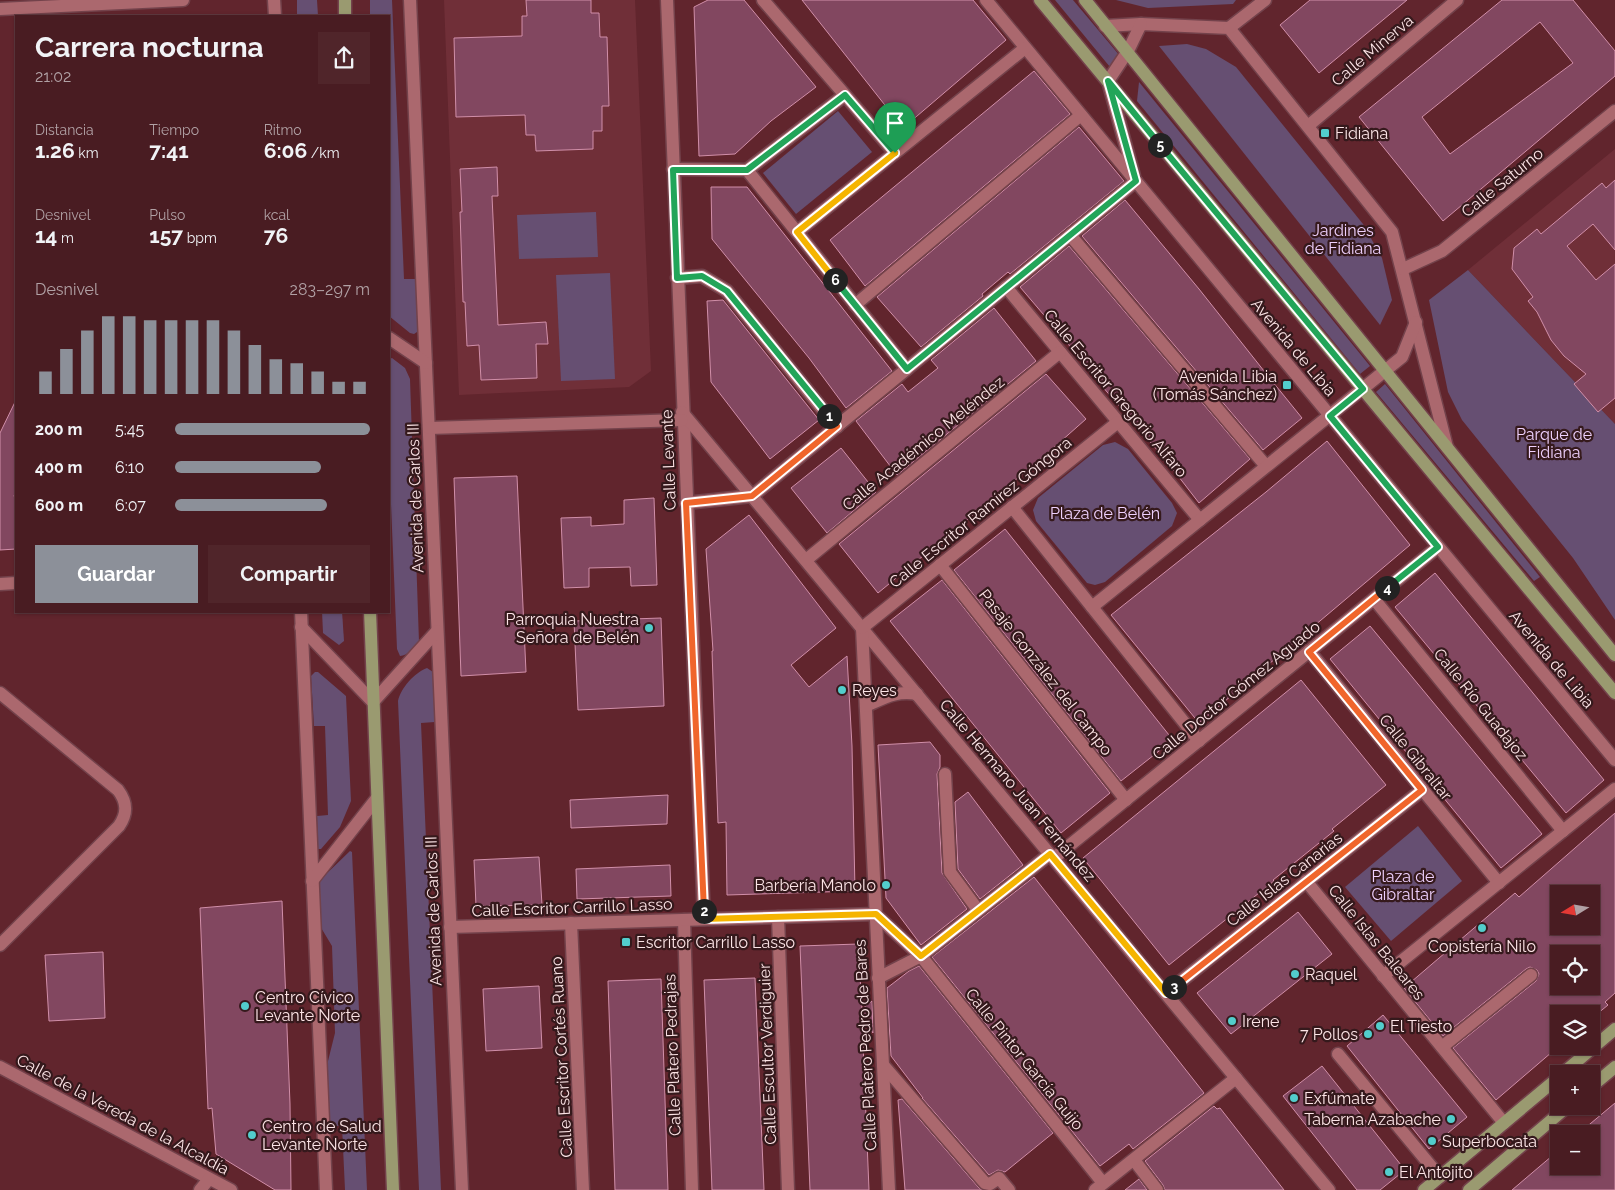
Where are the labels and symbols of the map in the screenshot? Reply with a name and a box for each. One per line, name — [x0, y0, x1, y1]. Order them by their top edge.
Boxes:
street label: Calle Minerva — [1328, 11, 1417, 90]
pin — [874, 102, 916, 153]
place label: Fidiana — [1335, 124, 1388, 143]
marker: Fidiana — [1319, 127, 1331, 139]
pin: 5 — [1148, 132, 1172, 158]
street label: Calle Saturno — [1458, 144, 1547, 221]
park label: Jardines de Fidiana — [1305, 221, 1381, 258]
pin: 6 — [822, 268, 848, 292]
street label: Avenida de Libia — [1247, 295, 1340, 400]
street label: Calle Escritor Gregorio Alfaro — [1040, 306, 1191, 481]
place label: Avenida Libia (Tomás Sánchez) — [1153, 367, 1277, 404]
street label: Calle Académico Meléndez — [839, 372, 1008, 515]
marker: Avenida Libia (Tomás Sánchez) — [1281, 379, 1293, 391]
pin: 1 — [816, 404, 842, 428]
street label: Calle Levante — [657, 409, 680, 511]
street label: Avenida de Carlos III — [403, 423, 428, 573]
park label: Parque de Fidiana — [1516, 425, 1592, 462]
street label: Calle Escritor Ramírez Góngora — [885, 433, 1075, 592]
park label: Plaza de Belén — [1050, 504, 1160, 523]
pin: 4 — [1374, 576, 1400, 600]
street label: Pasaje González del Campo — [975, 585, 1116, 759]
street label: Avenida de Libia — [1505, 607, 1598, 712]
place label: Parroquia Nuestra Señora de Belén — [506, 610, 639, 647]
street label: Calle Doctor Gómez Aguado — [1149, 617, 1324, 764]
marker: Parroquia Nuestra Señora de Belén — [643, 622, 655, 634]
street label: Calle Río Guadajoz — [1430, 645, 1532, 764]
place label: Reyes — [852, 681, 897, 700]
marker: Reyes — [836, 684, 848, 696]
street label: Calle Hermano Juan Fernández — [936, 695, 1100, 885]
street label: Calle Gibraltar — [1375, 711, 1456, 804]
street label: Calle Islas Canarias — [1223, 828, 1346, 930]
street label: Avenida de Carlos III — [421, 836, 446, 986]
park label: Plaza de Gibraltar — [1371, 867, 1435, 904]
place label: Barbería Manolo — [754, 876, 876, 895]
marker: Barbería Manolo — [880, 879, 892, 891]
street label: Calle Islas Baleares — [1324, 881, 1429, 1004]
north arrow — [1550, 885, 1600, 935]
street label: Calle Escritor Carrillo Lasso — [471, 894, 673, 921]
pin: 2 — [692, 898, 716, 924]
marker: Copistería Nilo — [1476, 922, 1488, 934]
place label: Escritor Carrillo Lasso — [636, 933, 795, 952]
marker: Escritor Carrillo Lasso — [620, 936, 632, 948]
place label: Copistería Nilo — [1428, 937, 1536, 956]
street label: Calle Platero Pedro de Bares — [850, 938, 881, 1151]
street label: Calle Escritor Cortés Ruano — [547, 956, 576, 1158]
street label: Calle Escultor Verdiguier — [755, 963, 780, 1145]
place label: Raquel — [1305, 965, 1358, 984]
marker: Raquel — [1289, 968, 1301, 980]
street label: Calle Platero Pedrajas — [660, 973, 685, 1136]
pin: 3 — [1162, 974, 1186, 1000]
street label: Calle Pintor García Guijo — [962, 985, 1088, 1134]
place label: Centro Cívico Levante Norte — [255, 988, 360, 1025]
marker: Centro Cívico Levante Norte — [239, 1000, 251, 1012]
place label: Irene — [1242, 1012, 1279, 1031]
marker: Irene — [1226, 1015, 1238, 1027]
place label: El Tiesto — [1390, 1017, 1452, 1036]
marker: El Tiesto — [1374, 1020, 1386, 1032]
place label: 7 Pollos — [1300, 1025, 1358, 1044]
marker: 7 Pollos — [1362, 1028, 1374, 1040]
street label: Calle de la Vereda de la Alcaldía — [13, 1050, 232, 1179]
place label: Exfúmate — [1304, 1089, 1375, 1108]
marker: Exfúmate — [1288, 1092, 1300, 1104]
place label: Taberna Azabache — [1304, 1110, 1441, 1129]
marker: Taberna Azabache — [1445, 1113, 1457, 1125]
place label: Centro de Salud Levante Norte — [262, 1117, 382, 1154]
marker: Centro de Salud Levante Norte — [246, 1129, 258, 1141]
place label: Superbocata — [1442, 1132, 1537, 1151]
marker: Superbocata — [1426, 1135, 1438, 1147]
place label: El Antojito — [1399, 1163, 1473, 1182]
marker: El Antojito — [1383, 1166, 1395, 1178]

